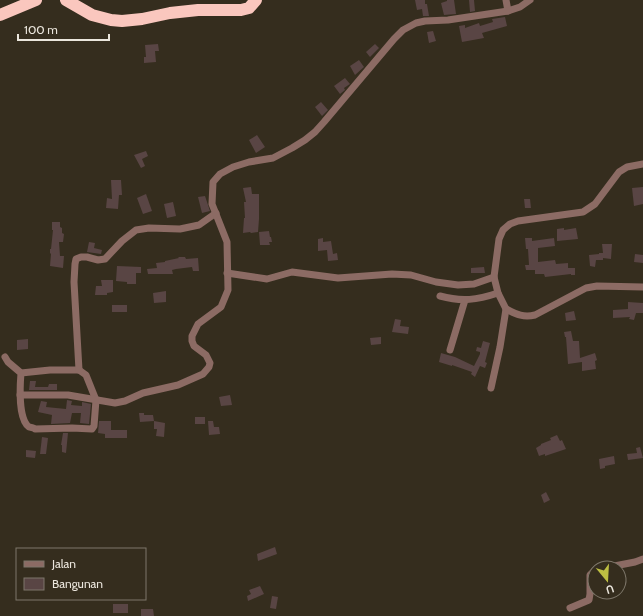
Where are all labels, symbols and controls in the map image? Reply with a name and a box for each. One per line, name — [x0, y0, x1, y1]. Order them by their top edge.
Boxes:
scale bar — [18, 16, 109, 42]
text: 100 m — [24, 22, 58, 37]
legend — [16, 548, 146, 600]
text: Jalan — [51, 556, 76, 571]
north arrow — [587, 560, 627, 600]
text: Bangunan — [52, 576, 103, 591]
text: U — [604, 582, 616, 597]

